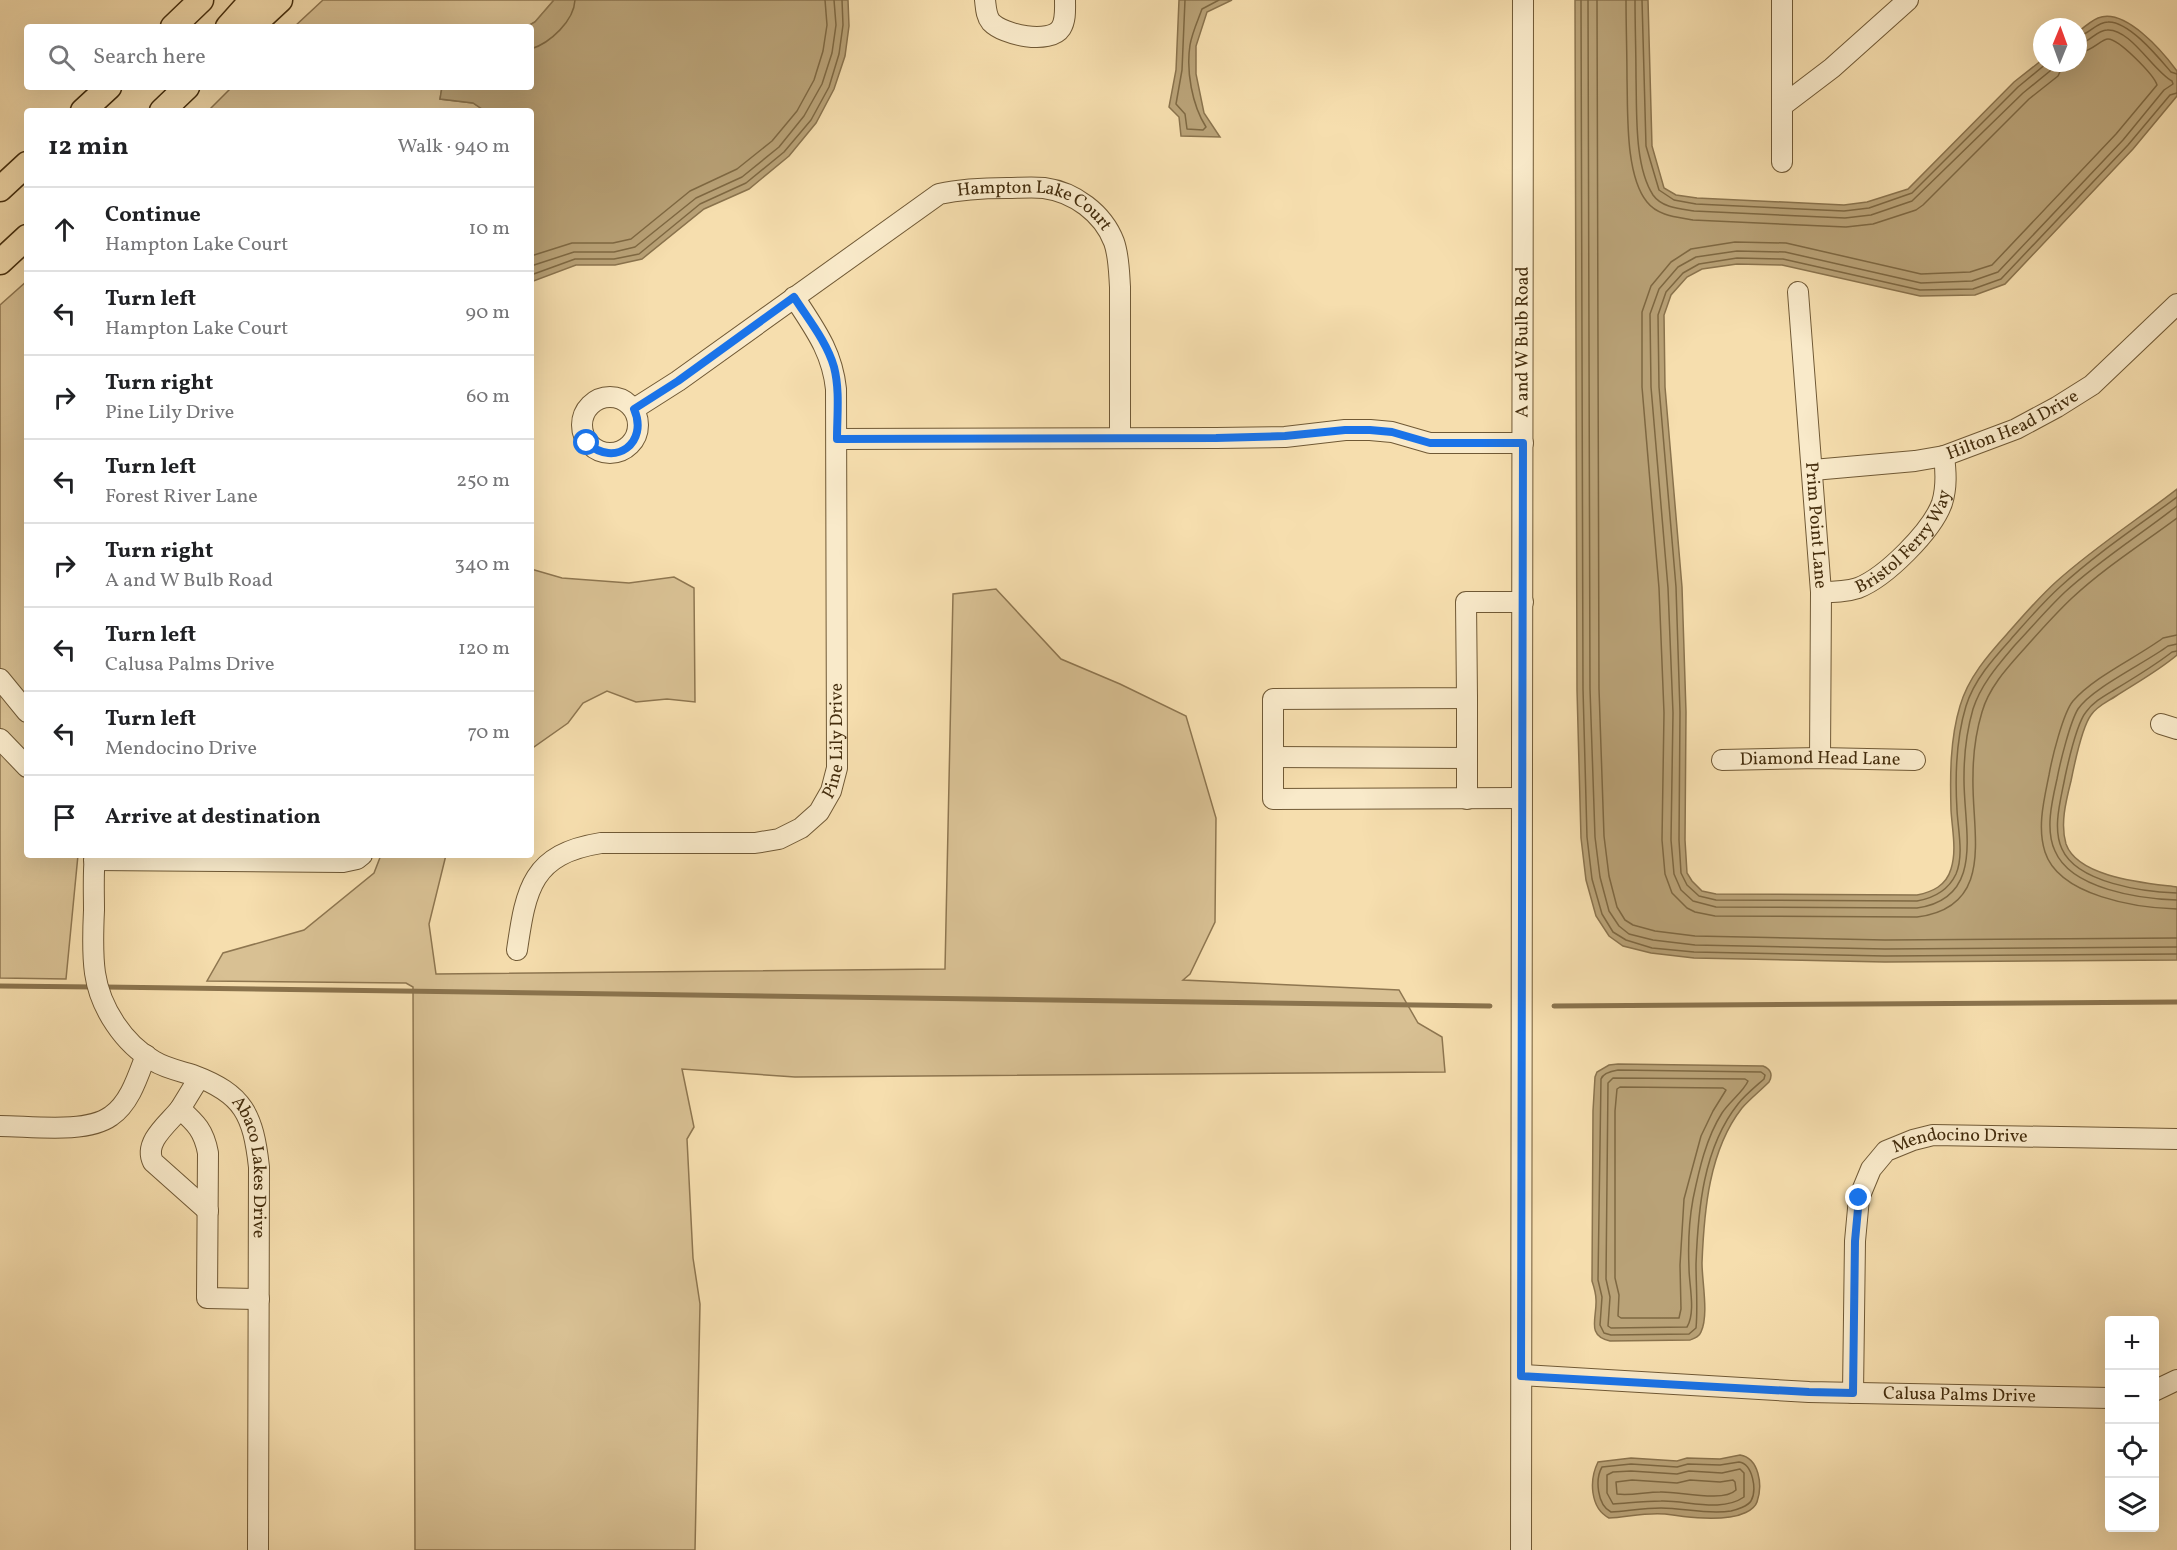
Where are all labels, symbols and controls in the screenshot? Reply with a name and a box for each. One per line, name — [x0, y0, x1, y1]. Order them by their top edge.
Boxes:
north arrow — [2033, 18, 2087, 72]
search box — [24, 24, 534, 90]
icon: search — [45, 41, 78, 74]
text: Search here — [93, 42, 206, 73]
text: 12 min — [48, 129, 129, 165]
text: Walk · 940 m — [397, 133, 510, 161]
street label: Hampton Lake Court — [956, 175, 1118, 236]
text: Continue — [105, 200, 201, 231]
icon: ahead — [48, 213, 81, 246]
text: 10 m — [469, 215, 510, 243]
text: Hampton Lake Court — [105, 231, 288, 259]
street label: A and W Bulb Road — [1510, 266, 1535, 418]
text: Turn left — [105, 284, 196, 315]
icon: left — [48, 297, 81, 330]
text: 90 m — [466, 299, 510, 327]
text: Hampton Lake Court — [105, 315, 288, 343]
text: Turn right — [105, 368, 213, 399]
icon: right — [48, 381, 81, 414]
text: 60 m — [466, 383, 510, 411]
street label: Hilton Head Drive — [1943, 384, 2083, 466]
text: Pine Lily Drive — [105, 399, 234, 427]
route start — [573, 429, 599, 455]
text: Turn left — [105, 452, 196, 483]
street label: Prim Point Lane — [1799, 461, 1833, 590]
icon: left — [48, 465, 81, 498]
text: 250 m — [456, 467, 510, 495]
text: Forest River Lane — [105, 483, 258, 511]
street label: Bristol Ferry Way — [1851, 487, 1957, 600]
text: Turn right — [105, 536, 213, 567]
icon: right — [48, 549, 81, 582]
text: 340 m — [454, 551, 510, 579]
text: A and W Bulb Road — [105, 567, 273, 595]
text: Turn left — [105, 620, 196, 651]
icon: left — [48, 633, 81, 666]
text: 120 m — [458, 635, 510, 663]
text: Calusa Palms Drive — [105, 651, 274, 679]
street label: Pine Lily Drive — [816, 683, 850, 804]
text: Turn left — [105, 704, 196, 735]
icon: left — [48, 717, 81, 750]
text: 70 m — [467, 719, 510, 747]
text: Mendocino Drive — [105, 735, 257, 763]
street label: Diamond Head Lane — [1739, 745, 1901, 772]
icon: arrive — [48, 801, 81, 834]
text: Arrive at destination — [105, 802, 321, 833]
street label: Abaco Lakes Drive — [225, 1091, 272, 1238]
street label: Mendocino Drive — [1888, 1122, 2028, 1160]
route end — [1845, 1184, 1871, 1210]
map controls — [2105, 1316, 2159, 1532]
button: + — [2105, 1316, 2159, 1370]
button: − — [2105, 1370, 2159, 1424]
street label: Calusa Palms Drive — [1883, 1381, 2036, 1409]
button: locate — [2105, 1424, 2159, 1478]
button: layers — [2105, 1478, 2159, 1532]

